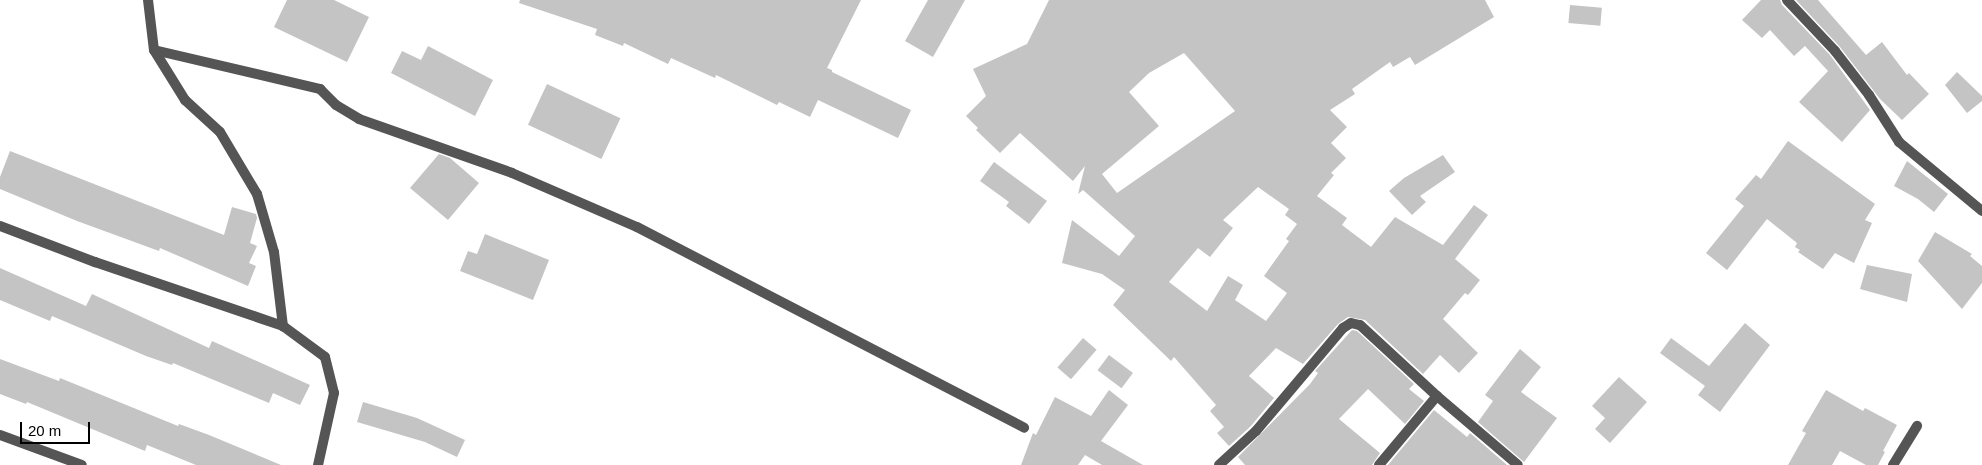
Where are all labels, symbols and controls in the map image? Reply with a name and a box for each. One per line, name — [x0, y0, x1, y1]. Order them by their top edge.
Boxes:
scale bar — [22, 412, 92, 444]
text: 20 m — [28, 422, 61, 439]

